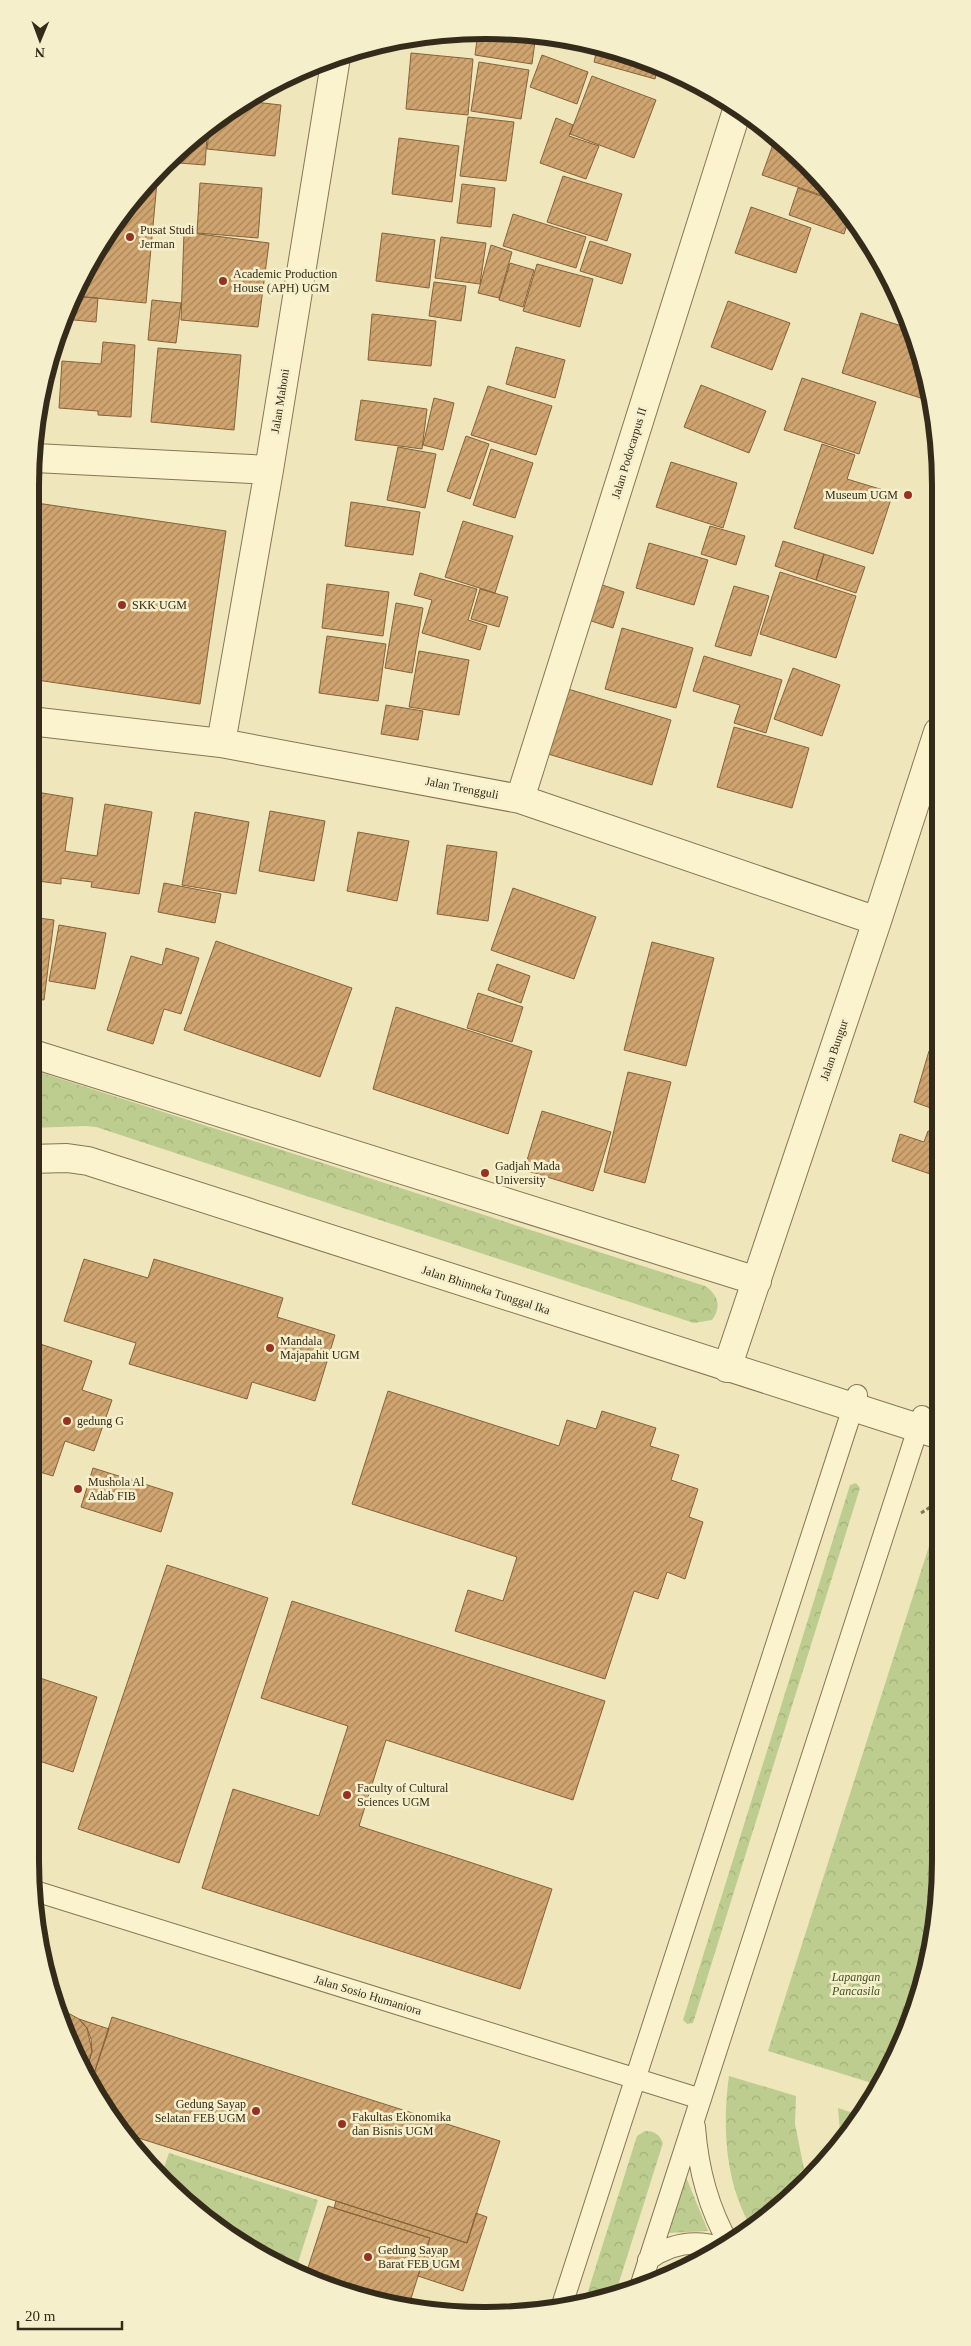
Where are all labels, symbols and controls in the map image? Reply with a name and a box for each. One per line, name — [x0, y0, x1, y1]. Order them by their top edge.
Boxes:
north arrow — [15, 15, 65, 65]
text: N — [35, 45, 45, 60]
place label: Pusat Studi Jerman — [140, 223, 195, 251]
marker: Pusat Studi Jerman — [124, 231, 136, 243]
place label: Academic Production House (APH) UGM — [233, 267, 337, 295]
marker: Academic Production House (APH) UGM — [217, 275, 229, 287]
street label: Jalan Mahoni — [268, 367, 292, 434]
street label: Jalan Podocarpus II — [608, 406, 650, 500]
place label: Museum UGM — [825, 488, 898, 502]
marker: Museum UGM — [902, 489, 914, 501]
place label: SKK UGM — [132, 598, 187, 612]
marker: SKK UGM — [116, 599, 128, 611]
street label: Jalan Trengguli — [424, 774, 500, 802]
street label: Jalan Bungur — [817, 1018, 851, 1082]
place label: Gadjah Mada University — [495, 1159, 561, 1187]
marker: Gadjah Mada University — [479, 1167, 491, 1179]
street label: Jalan Bhinneka Tunggal Ika — [420, 1263, 553, 1318]
place label: Mandala Majapahit UGM — [280, 1334, 360, 1362]
marker: Mandala Majapahit UGM — [264, 1342, 276, 1354]
place label: gedung G — [77, 1414, 124, 1428]
marker: gedung G — [61, 1415, 73, 1427]
place label: Mushola Al Adab FIB — [88, 1475, 145, 1503]
marker: Mushola Al Adab FIB — [72, 1483, 84, 1495]
place label: Faculty of Cultural Sciences UGM — [357, 1781, 449, 1809]
marker: Faculty of Cultural Sciences UGM — [341, 1789, 353, 1801]
park label: Lapangan Pancasila — [831, 1970, 880, 1998]
street label: Jalan Sosio Humaniora — [313, 1972, 424, 2018]
place label: Gedung Sayap Selatan FEB UGM — [155, 2097, 246, 2125]
marker: Gedung Sayap Selatan FEB UGM — [250, 2105, 262, 2117]
place label: Fakultas Ekonomika dan Bisnis UGM — [352, 2110, 452, 2138]
marker: Fakultas Ekonomika dan Bisnis UGM — [336, 2118, 348, 2130]
place label: Gedung Sayap Barat FEB UGM — [378, 2243, 460, 2271]
marker: Gedung Sayap Barat FEB UGM — [362, 2251, 374, 2263]
scale bar — [18, 2298, 121, 2330]
text: 20 m — [25, 2308, 56, 2324]

